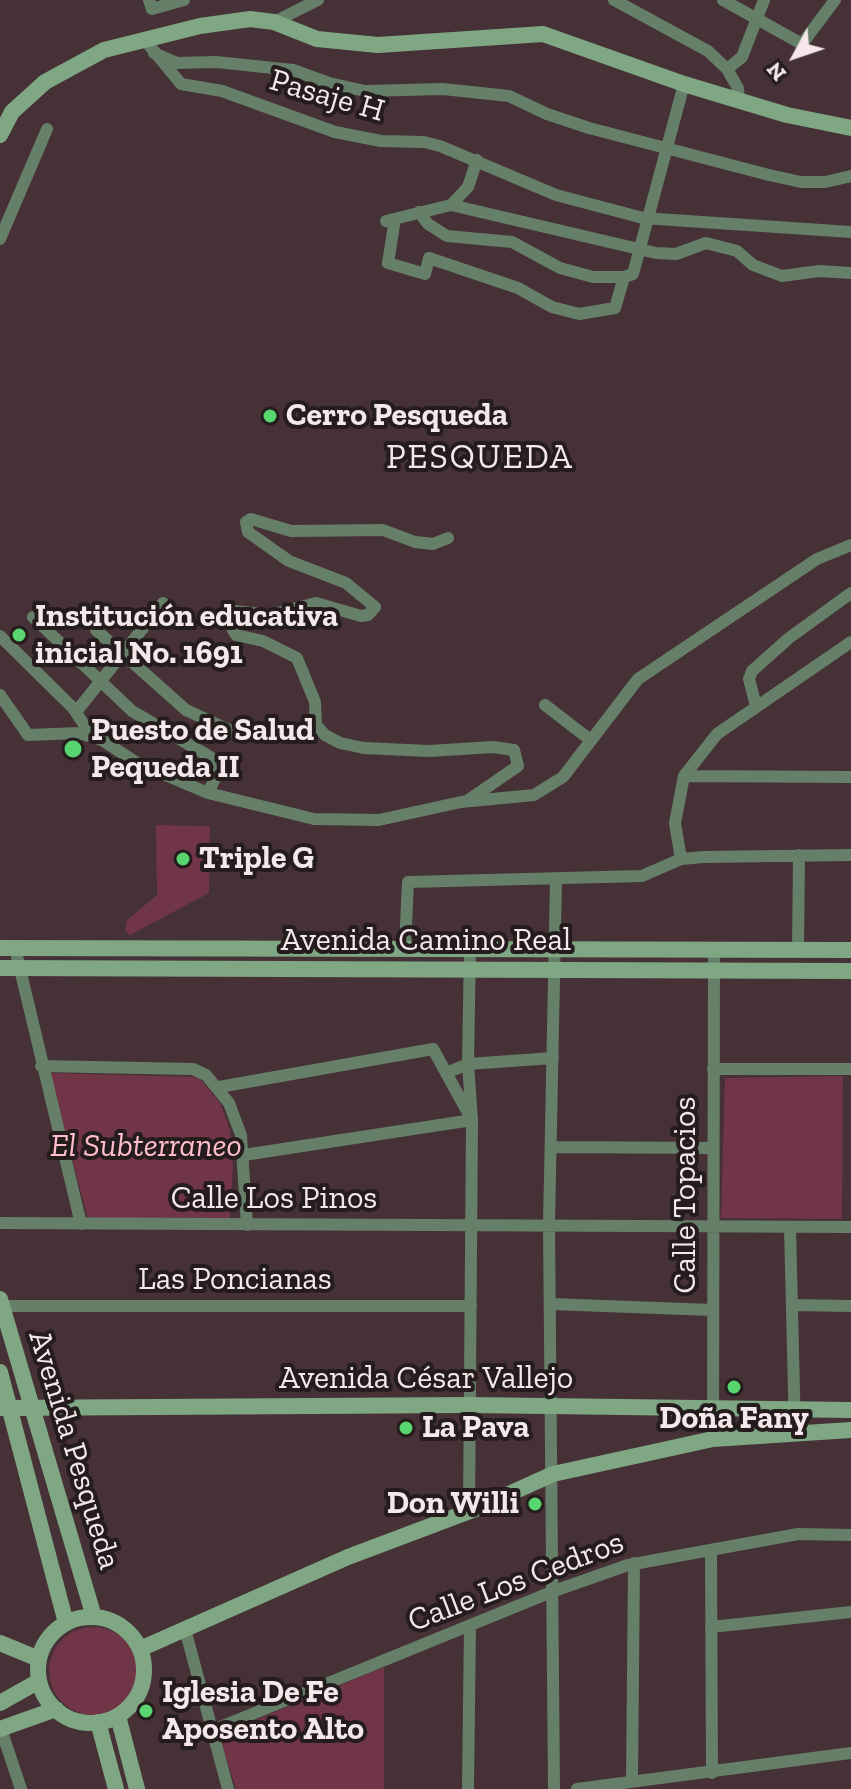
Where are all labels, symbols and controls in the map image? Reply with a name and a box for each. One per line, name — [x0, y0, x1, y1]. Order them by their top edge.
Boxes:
north arrow — [755, 16, 835, 96]
text: N — [761, 57, 792, 87]
street label: Pasaje H — [265, 61, 389, 131]
place label: Cerro Pesqueda — [286, 397, 508, 435]
marker: Cerro Pesqueda — [261, 407, 279, 425]
district label: PESQUEDA — [386, 438, 574, 478]
place label: Institución educativa inicial No. 1691 — [35, 598, 338, 673]
marker: Institución educativa inicial No. 1691 — [10, 626, 28, 644]
place label: Puesto de Salud Pequeda II — [91, 712, 314, 787]
marker: Puesto de Salud Pequeda II — [62, 738, 84, 760]
place label: Triple G — [199, 840, 314, 878]
marker: Triple G — [174, 850, 192, 868]
street label: Avenida Camino Real — [281, 922, 571, 960]
street label: Calle Topacios — [667, 1097, 705, 1293]
park label: El Subterraneo — [50, 1128, 242, 1166]
street label: Calle Los Pinos — [171, 1180, 377, 1218]
street label: Las Poncianas — [138, 1261, 332, 1299]
street label: Avenida Pesqueda — [19, 1326, 129, 1574]
street label: Avenida César Vallejo — [279, 1360, 573, 1398]
marker: Doña Fany — [725, 1378, 743, 1396]
place label: Doña Fany — [659, 1400, 809, 1438]
place label: La Pava — [422, 1409, 529, 1447]
marker: La Pava — [397, 1419, 415, 1437]
place label: Don Willi — [387, 1485, 519, 1523]
marker: Don Willi — [526, 1495, 544, 1513]
street label: Calle Los Cedros — [403, 1523, 629, 1641]
place label: Iglesia De Fe Aposento Alto — [162, 1674, 364, 1749]
marker: Iglesia De Fe Aposento Alto — [137, 1702, 155, 1720]

